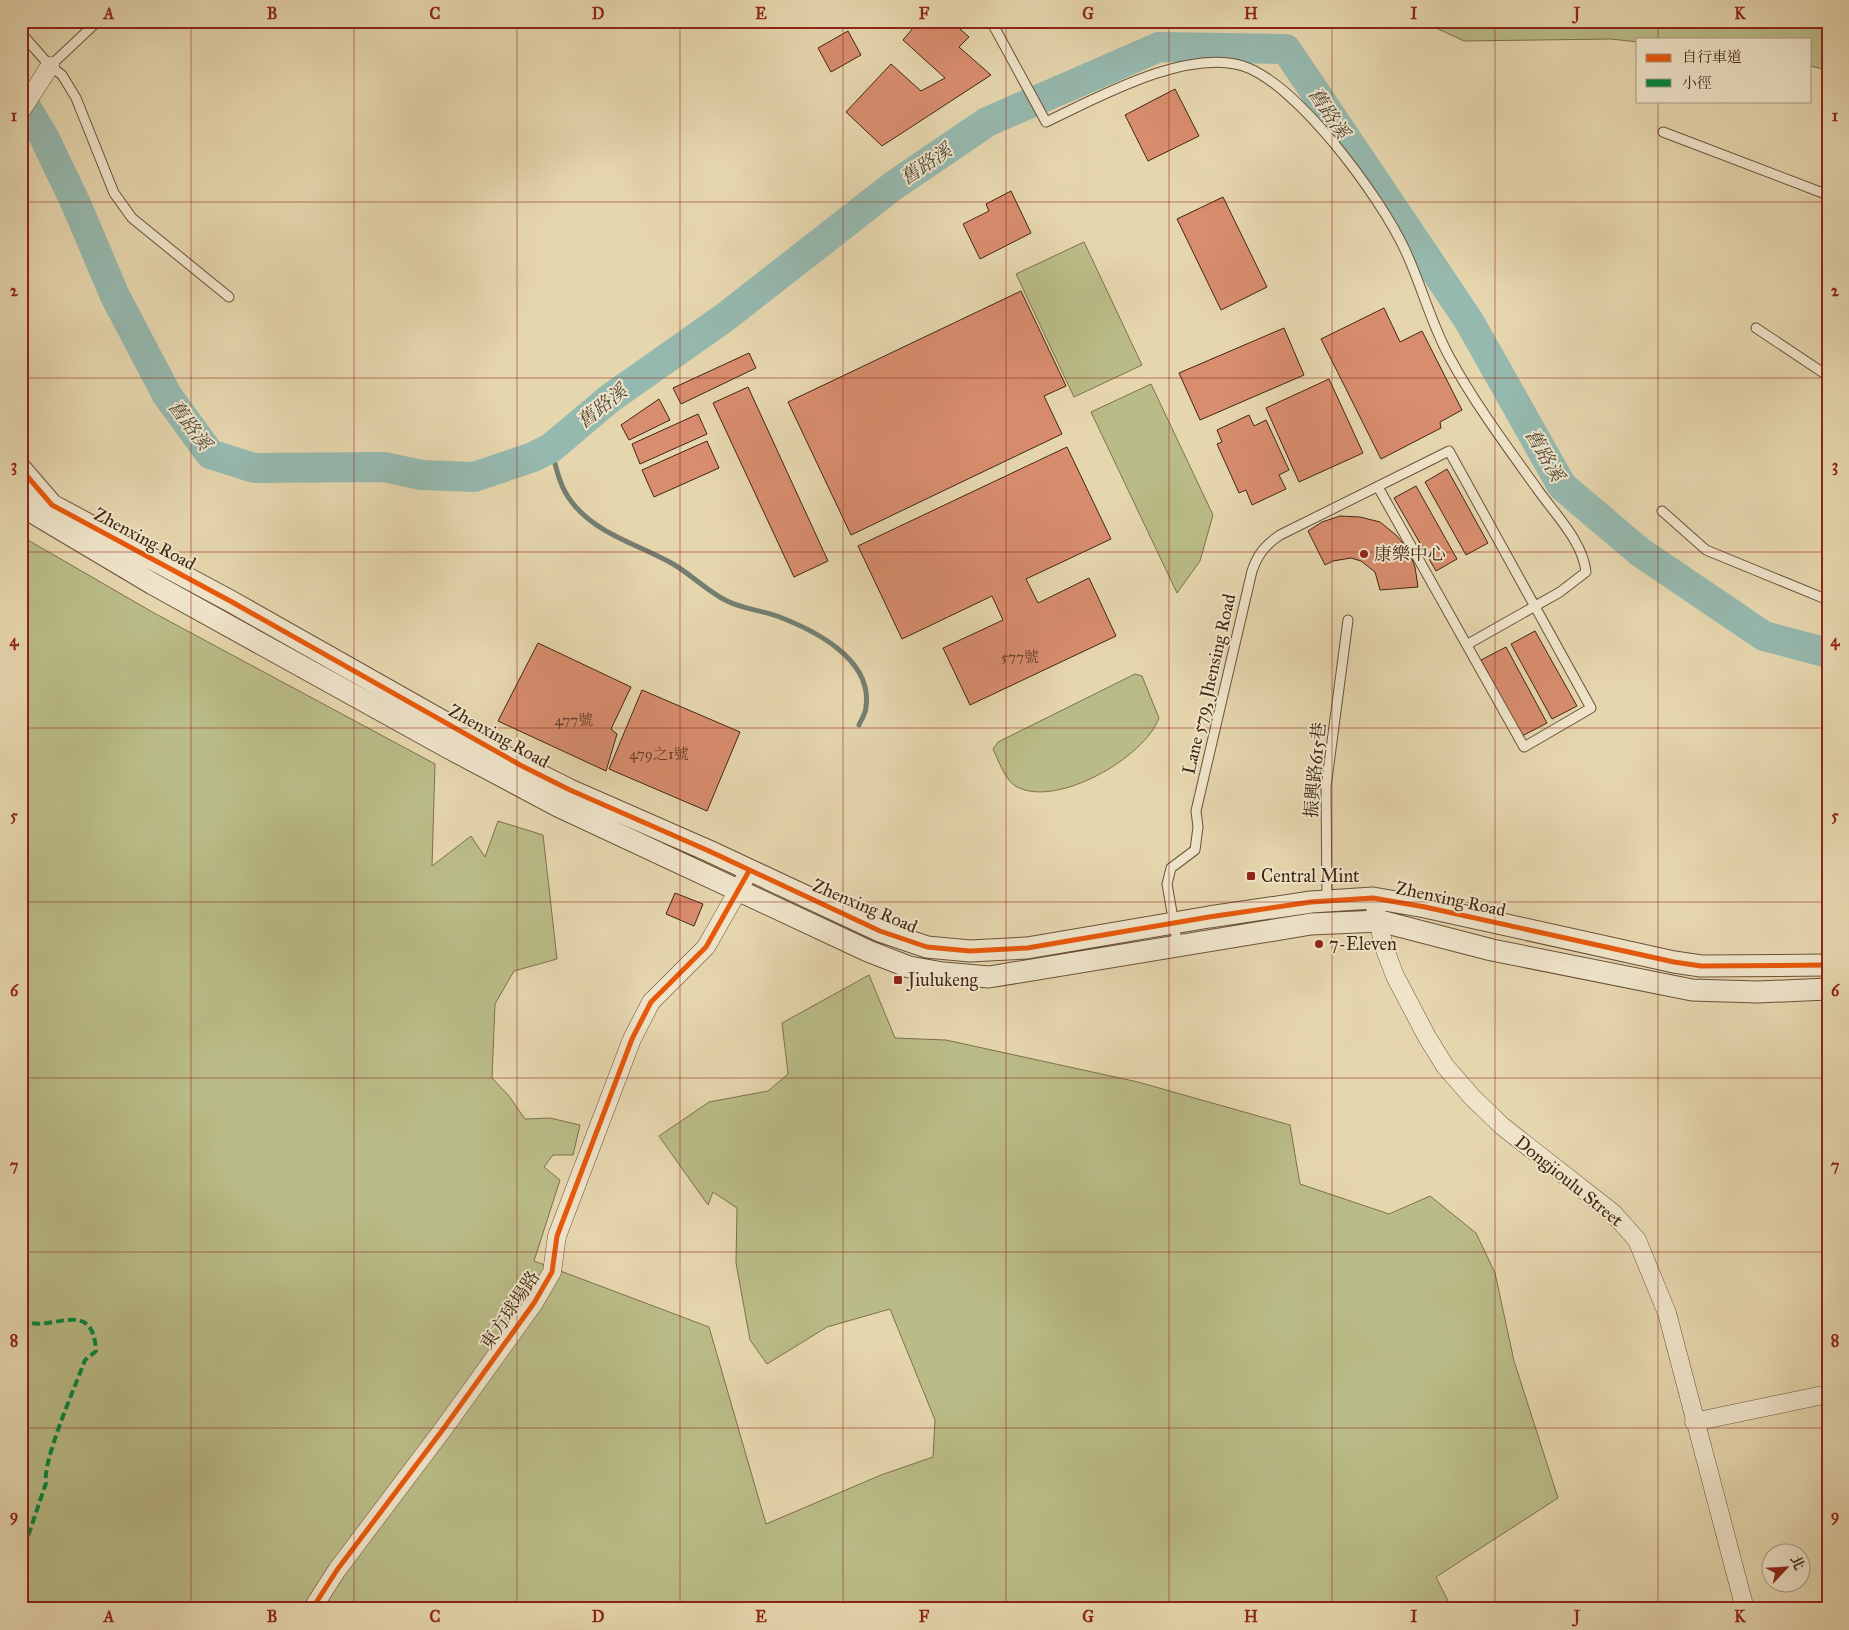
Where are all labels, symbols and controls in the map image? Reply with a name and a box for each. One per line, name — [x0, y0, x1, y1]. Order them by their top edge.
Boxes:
text: A — [103, 4, 115, 23]
text: B — [267, 4, 277, 23]
text: C — [430, 4, 441, 23]
text: D — [592, 4, 605, 23]
text: E — [755, 4, 767, 23]
text: F — [919, 4, 930, 23]
text: G — [1082, 4, 1094, 23]
text: H — [1244, 4, 1258, 23]
text: I — [1411, 4, 1418, 23]
text: J — [1572, 4, 1581, 24]
text: K — [1734, 4, 1746, 23]
legend — [1636, 38, 1812, 102]
text: 自行車道 — [1682, 48, 1742, 66]
text: 小徑 — [1682, 74, 1712, 92]
water label: 舊路溪 — [1304, 83, 1356, 145]
text: 1 — [11, 106, 18, 125]
text: 1 — [1832, 106, 1839, 125]
water label: 舊路溪 — [896, 137, 958, 189]
text: 2 — [10, 281, 19, 300]
text: 2 — [1831, 281, 1840, 300]
water label: 舊路溪 — [572, 378, 633, 433]
water label: 舊路溪 — [164, 395, 218, 456]
water label: 舊路溪 — [1521, 425, 1570, 487]
text: 3 — [11, 456, 17, 476]
text: 3 — [1832, 456, 1838, 476]
street label: Zhenxing Road — [90, 503, 199, 576]
place label: 康樂中心 — [1374, 543, 1446, 565]
marker: 康樂中心 — [1358, 548, 1370, 560]
street label: Lane 579, Jhensing Road — [1178, 592, 1241, 777]
text: 4 — [10, 631, 20, 651]
text: 4 — [1831, 631, 1841, 651]
house number: 577號 — [1001, 648, 1039, 666]
street label: Zhenxing Road — [444, 699, 553, 774]
house number: 477號 — [555, 711, 593, 729]
street label: 振興路615巷 — [1300, 721, 1330, 819]
house number: 479之1號 — [629, 745, 689, 763]
text: 5 — [10, 806, 18, 825]
text: 5 — [1831, 806, 1839, 825]
place label: Central Mint — [1261, 865, 1360, 887]
marker: Central Mint — [1245, 870, 1257, 882]
street label: Zhenxing Road — [809, 874, 921, 939]
street label: Zhenxing Road — [1394, 877, 1508, 922]
place label: 7-Eleven — [1329, 933, 1397, 955]
marker: 7-Eleven — [1313, 938, 1325, 950]
place label: Jiulukeng — [906, 969, 979, 992]
marker: Jiulukeng — [892, 974, 904, 986]
text: 6 — [10, 981, 19, 1000]
text: 6 — [1831, 981, 1840, 1000]
street label: Dongjioulu Street — [1510, 1131, 1628, 1232]
text: 7 — [10, 1156, 19, 1175]
text: 7 — [1831, 1156, 1840, 1175]
street label: 東方球場路 — [476, 1267, 544, 1353]
text: 8 — [10, 1331, 18, 1350]
text: 8 — [1831, 1331, 1839, 1350]
text: 9 — [10, 1506, 18, 1526]
text: 9 — [1831, 1506, 1839, 1526]
north arrow — [1762, 1542, 1812, 1592]
text: 北 — [1787, 1553, 1808, 1573]
text: A — [103, 1607, 115, 1626]
text: B — [267, 1607, 277, 1626]
text: C — [430, 1607, 441, 1626]
text: D — [592, 1607, 605, 1626]
text: E — [755, 1607, 767, 1626]
text: F — [919, 1607, 930, 1626]
text: G — [1082, 1607, 1094, 1626]
text: H — [1244, 1607, 1258, 1626]
text: I — [1411, 1607, 1418, 1626]
text: J — [1572, 1607, 1581, 1627]
text: K — [1734, 1607, 1746, 1626]

